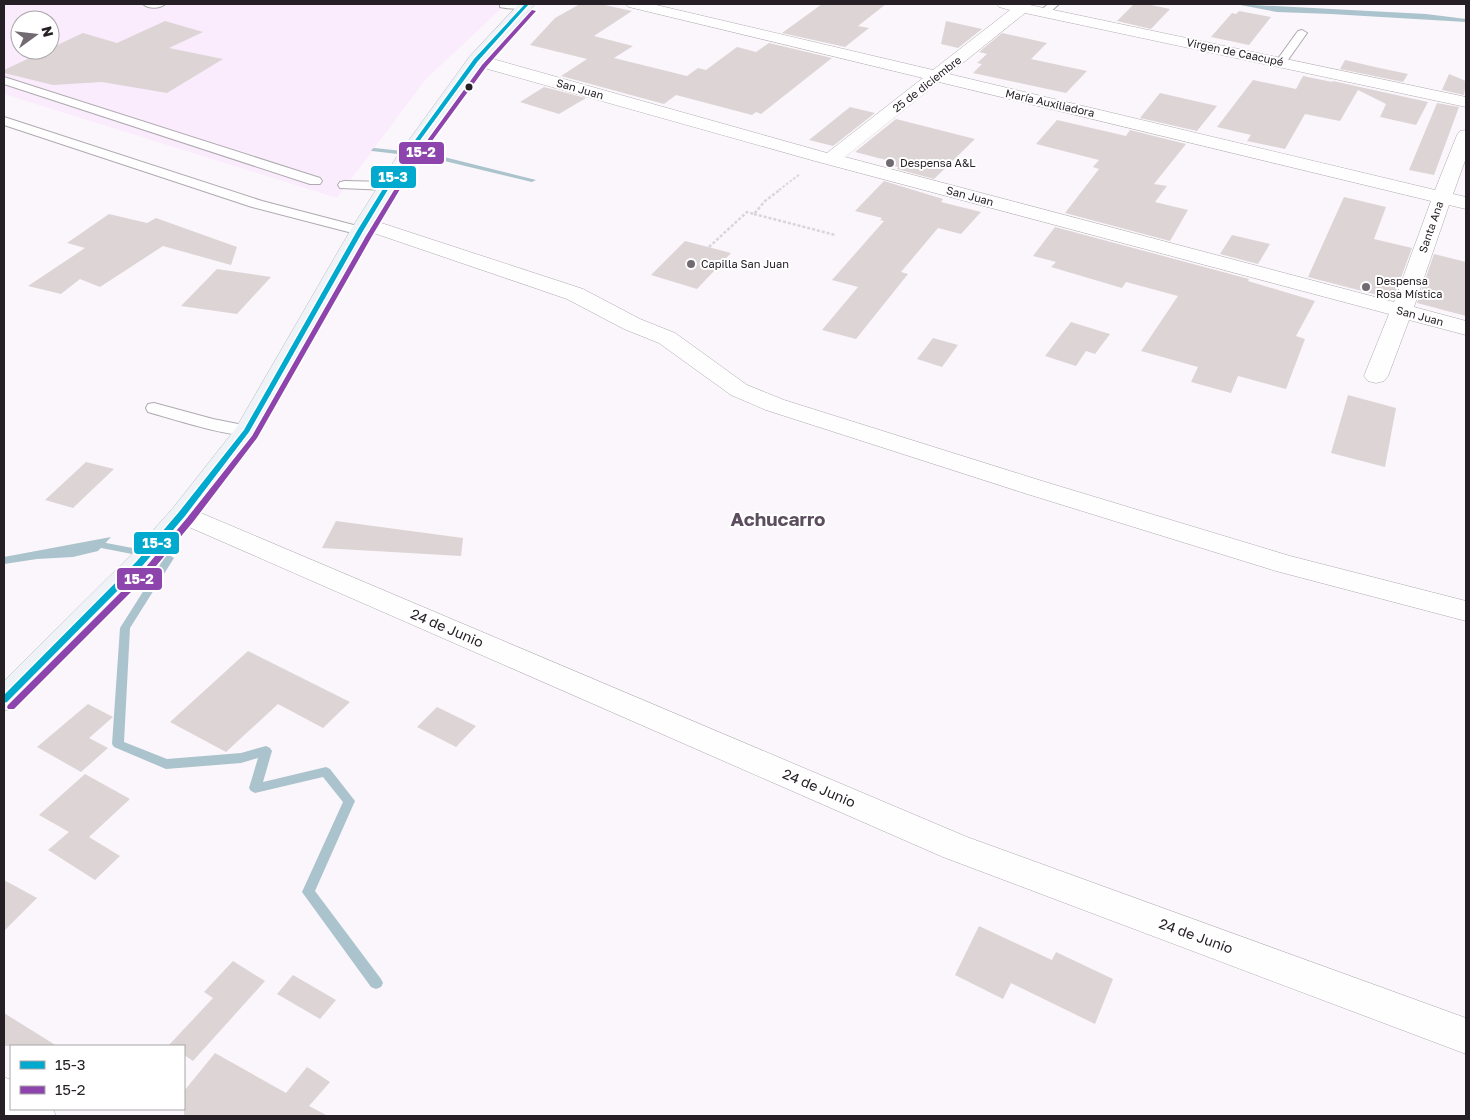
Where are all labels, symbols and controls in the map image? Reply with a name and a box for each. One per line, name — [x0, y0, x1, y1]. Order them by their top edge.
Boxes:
north arrow — [10, 10, 60, 60]
text: N — [38, 24, 58, 39]
street label: Virgen de Caacupé — [1185, 35, 1285, 68]
street label: 25 de diciembre — [890, 53, 964, 114]
street label: San Juan — [555, 76, 605, 101]
unlabelled marker — [464, 82, 474, 92]
street label: María Auxiliadora — [1004, 86, 1096, 119]
line badge: 15-2 — [398, 141, 445, 165]
text: 15-2 — [406, 143, 436, 160]
place label: Despensa A&L — [900, 156, 976, 169]
marker: Despensa A&L — [884, 157, 896, 169]
line badge: 15-3 — [370, 165, 417, 189]
text: 15-3 — [378, 168, 408, 185]
street label: San Juan — [945, 183, 995, 208]
street label: Santa Ana — [1416, 199, 1445, 254]
place label: Capilla San Juan — [701, 257, 789, 270]
marker: Capilla San Juan — [685, 258, 697, 270]
place label: Despensa Rosa Mística — [1376, 274, 1443, 300]
marker: Despensa Rosa Mística — [1360, 281, 1372, 293]
street label: San Juan — [1395, 303, 1445, 328]
district label: Achucarro — [731, 507, 825, 530]
line badge: 15-3 — [133, 531, 180, 555]
text: 15-3 — [142, 534, 172, 551]
line badge: 15-2 — [116, 567, 163, 591]
text: 15-2 — [124, 570, 154, 587]
street label: 24 de Junio — [408, 605, 486, 650]
street label: 24 de Junio — [780, 765, 858, 810]
street label: 24 de Junio — [1157, 914, 1235, 957]
legend — [10, 1045, 185, 1110]
text: 15-3 — [55, 1055, 85, 1073]
text: 15-2 — [55, 1080, 85, 1098]

